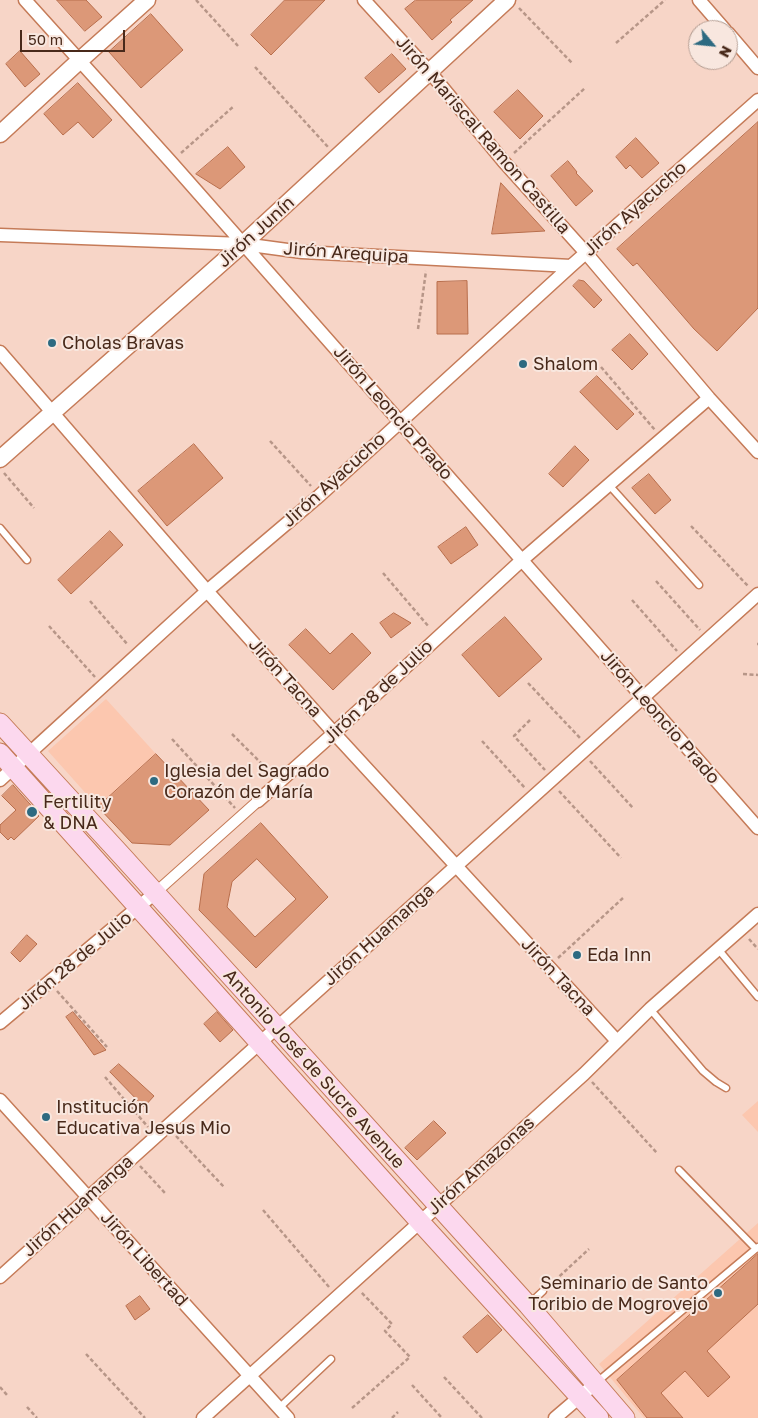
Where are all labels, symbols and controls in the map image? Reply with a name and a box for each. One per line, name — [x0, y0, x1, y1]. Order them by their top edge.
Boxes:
scale bar — [22, 20, 128, 52]
north arrow — [688, 20, 738, 70]
text: 50 m — [28, 30, 63, 48]
street label: Jirón Mariscal Ramon Castilla — [391, 32, 575, 238]
text: N — [716, 43, 736, 60]
street label: Jirón Ayacucho — [579, 157, 691, 261]
street label: Jirón Junín — [213, 192, 299, 272]
street label: Jirón Arequipa — [283, 238, 409, 268]
place label: Cholas Bravas — [62, 332, 184, 354]
marker: Cholas Bravas — [46, 337, 58, 349]
street label: Jirón Leoncio Prado — [329, 341, 457, 485]
place label: Shalom — [533, 353, 598, 375]
marker: Shalom — [517, 358, 529, 370]
street label: Jirón Ayacucho — [278, 428, 390, 532]
street label: Jirón Tacna — [244, 634, 326, 722]
street label: Jirón 28 de Julio — [319, 636, 437, 748]
street label: Jirón Leoncio Prado — [596, 645, 724, 789]
place label: Iglesia del Sagrado Corazón de María — [164, 760, 329, 802]
marker: Iglesia del Sagrado Corazón de María — [148, 775, 160, 787]
place label: Fertility & DNA — [43, 791, 112, 834]
marker: Fertility & DNA — [25, 805, 39, 819]
street label: Jirón Huamanga — [319, 880, 439, 990]
street label: Jirón 28 de Julio — [14, 907, 136, 1015]
street label: Jirón Tacna — [516, 934, 600, 1020]
place label: Eda Inn — [587, 944, 651, 966]
marker: Eda Inn — [571, 949, 583, 961]
street label: Antonio José de Sucre Avenue — [219, 965, 409, 1173]
place label: Institución Educativa Jesus Mio — [56, 1096, 231, 1138]
marker: Institución Educativa Jesus Mio — [40, 1111, 52, 1123]
street label: Jirón Amazonas — [423, 1112, 539, 1220]
street label: Jirón Huamanga — [18, 1151, 138, 1261]
street label: Jirón Libertad — [96, 1207, 192, 1311]
place label: Seminario de Santo Toribio de Mogrovejo — [528, 1272, 708, 1315]
marker: Seminario de Santo Toribio de Mogrovejo — [712, 1287, 724, 1299]

